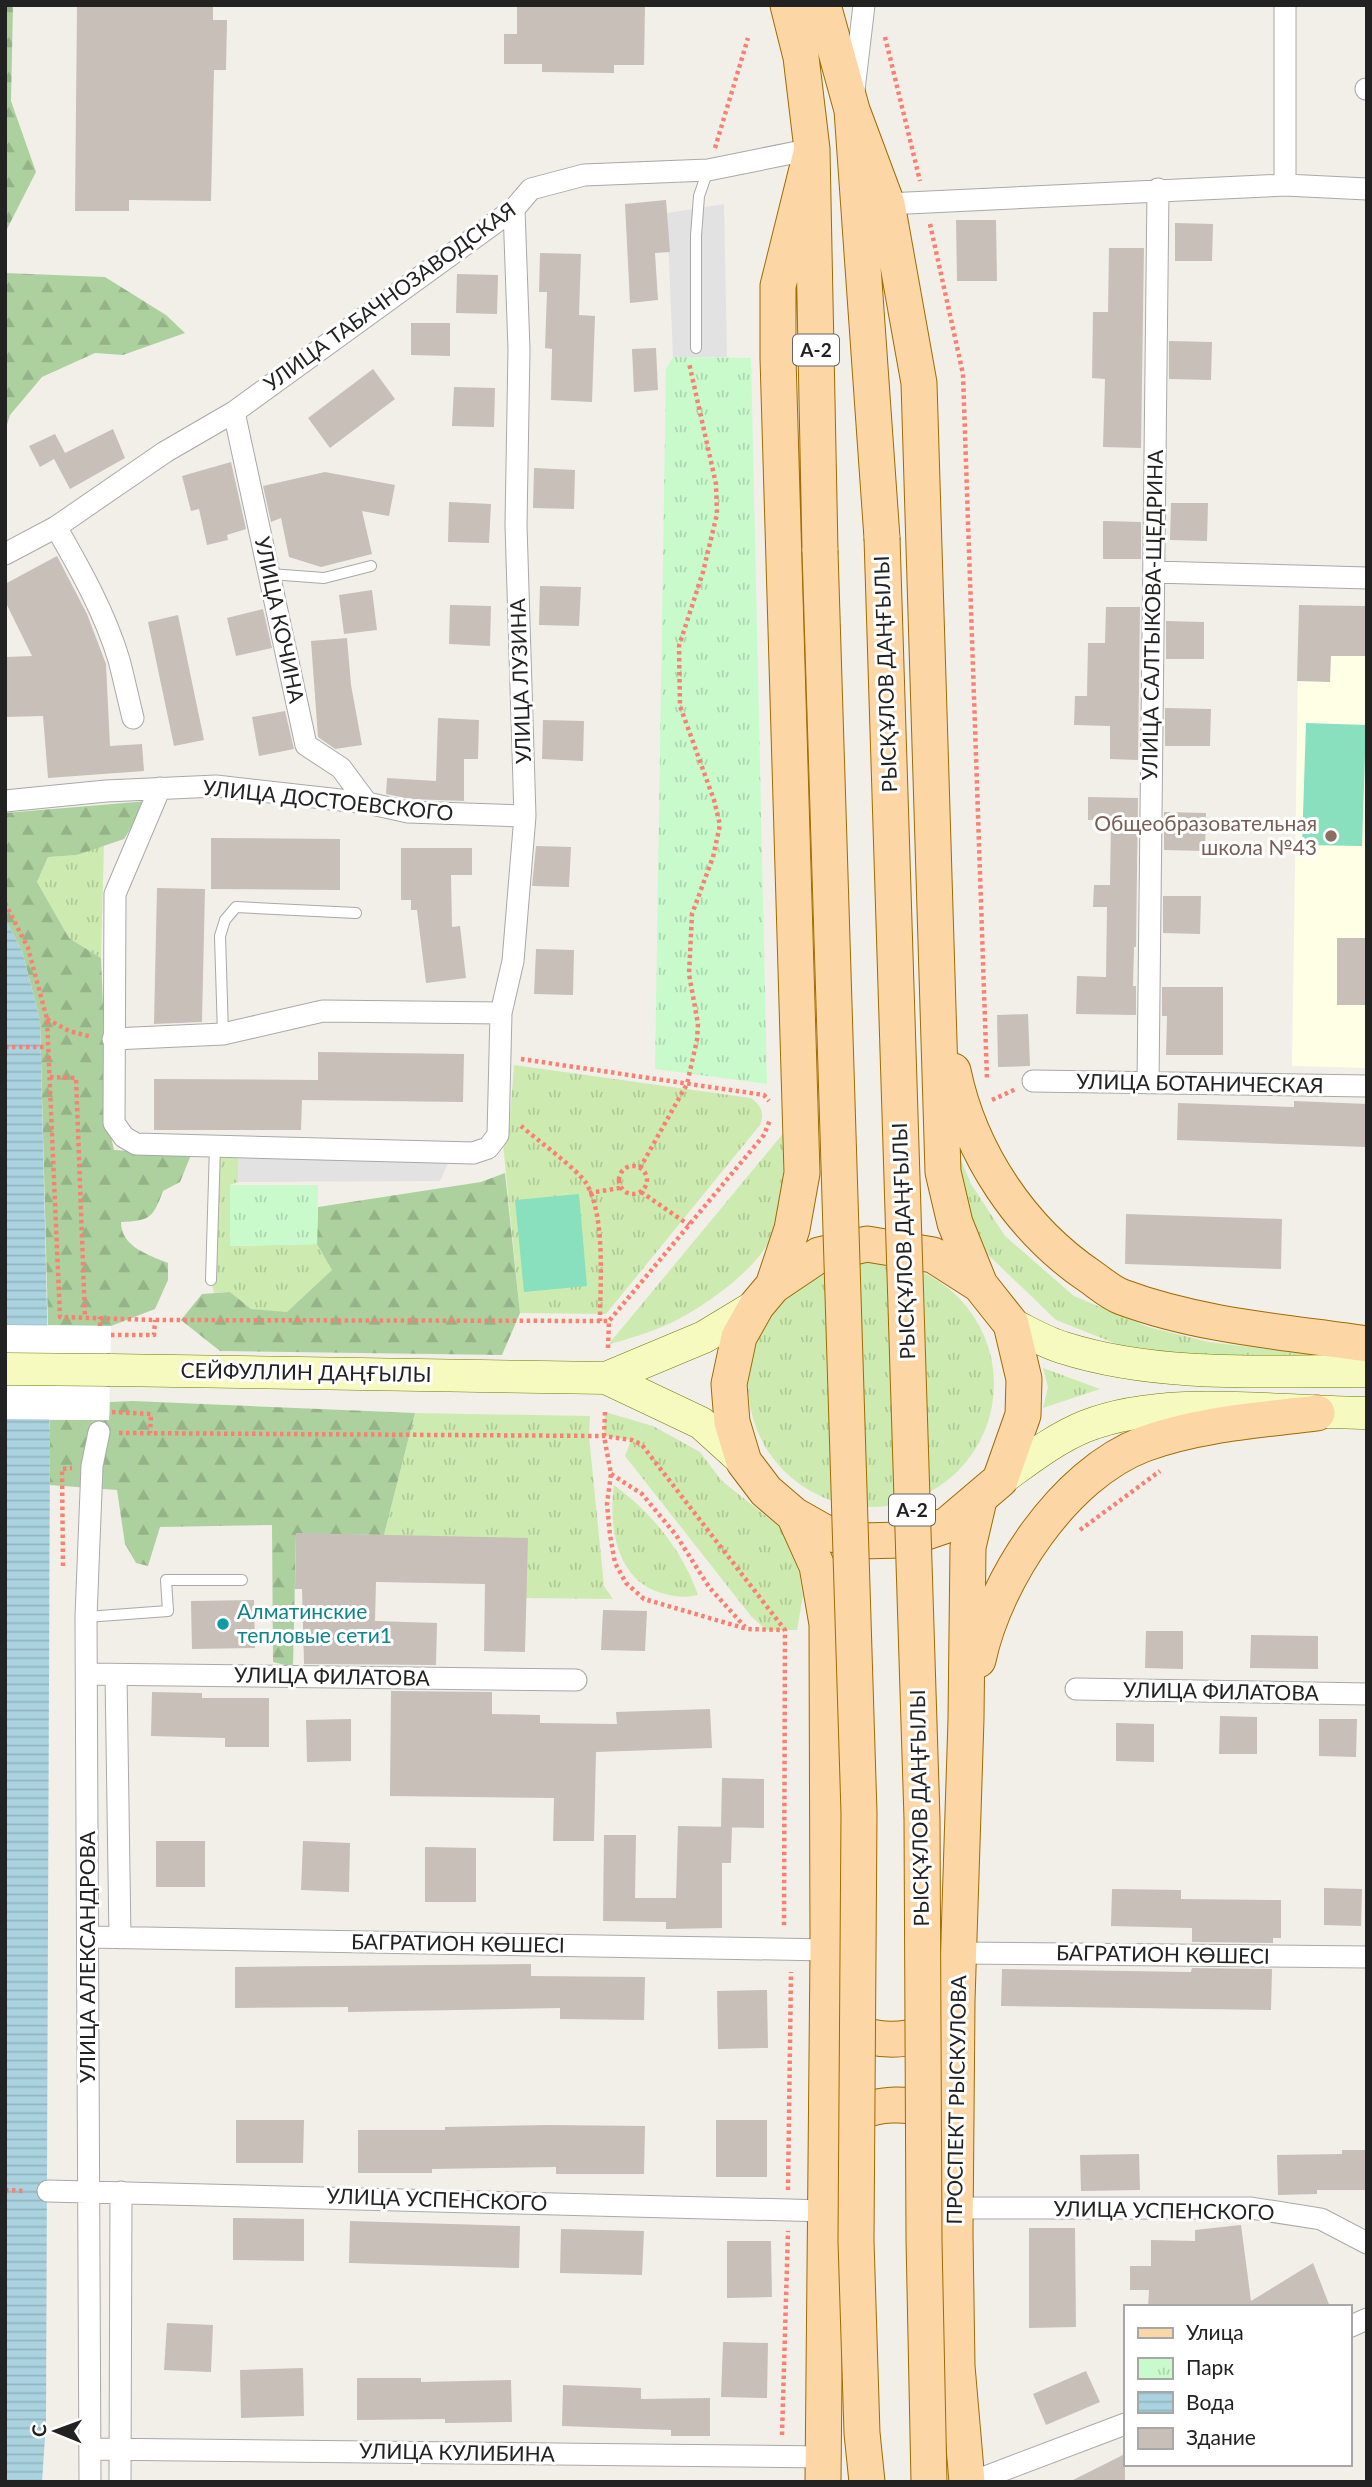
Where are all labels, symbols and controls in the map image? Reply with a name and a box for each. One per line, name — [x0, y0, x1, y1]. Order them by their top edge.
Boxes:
street label: УЛИЦА ТАБАЧНОЗАВОДСКАЯ — [258, 196, 520, 395]
road number: A-2 — [793, 334, 839, 366]
street label: УЛИЦА САЛТЫКОВА-ЩЕДРИНА — [1136, 449, 1167, 781]
street label: УЛИЦА КОЧИНА — [251, 534, 310, 706]
street label: РЫСҚҰЛОВ ДАҢҒЫЛЫ — [868, 555, 901, 793]
street label: УЛИЦА ЛУЗИНА — [504, 597, 535, 764]
street label: УЛИЦА ДОСТОЕВСКОГО — [202, 774, 455, 825]
place label: Общеобразовательная школа №43 — [1094, 810, 1317, 859]
marker: Общеобразовательная школа №43 — [1323, 828, 1339, 844]
street label: УЛИЦА БОТАНИЧЕСКАЯ — [1076, 1068, 1324, 1097]
street label: РЫСҚҰЛОВ ДАҢҒЫЛЫ — [886, 1122, 919, 1360]
street label: СЕЙФУЛЛИН ДАҢҒЫЛЫ — [180, 1357, 432, 1386]
road number: A-2 — [889, 1494, 935, 1526]
place label: Алматинские тепловые сети1 — [237, 1598, 392, 1647]
marker: Алматинские тепловые сети1 — [215, 1616, 231, 1632]
street label: УЛИЦА ФИЛАТОВА — [234, 1661, 431, 1690]
street label: УЛИЦА ФИЛАТОВА — [1123, 1676, 1320, 1705]
street label: РЫСҚҰЛОВ ДАҢҒЫЛЫ — [904, 1689, 933, 1927]
street label: УЛИЦА АЛЕКСАНДРОВА — [74, 1830, 99, 2083]
street label: БАГРАТИОН КӨШЕСІ — [351, 1928, 565, 1957]
street label: БАГРАТИОН КӨШЕСІ — [1056, 1939, 1270, 1968]
street label: ПРОСПЕКТ РЫСКУЛОВА — [941, 1974, 970, 2225]
street label: УЛИЦА УСПЕНСКОГО — [326, 2182, 548, 2215]
street label: УЛИЦА УСПЕНСКОГО — [1053, 2195, 1275, 2224]
legend — [1124, 2305, 1351, 2466]
text: Улица — [1186, 2319, 1244, 2344]
text: Парк — [1186, 2354, 1234, 2379]
text: Вода — [1186, 2389, 1234, 2414]
north arrow — [21, 2396, 91, 2466]
text: С — [27, 2424, 50, 2437]
text: Здание — [1186, 2424, 1256, 2449]
street label: УЛИЦА КУЛИБИНА — [359, 2437, 556, 2466]

